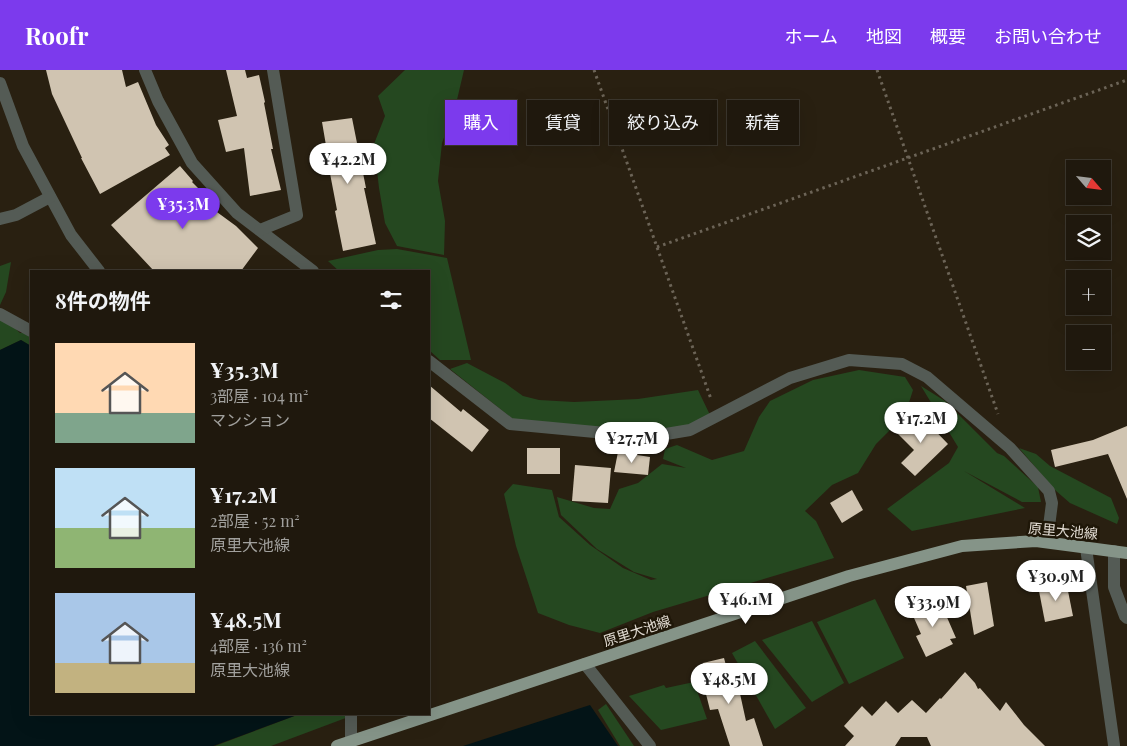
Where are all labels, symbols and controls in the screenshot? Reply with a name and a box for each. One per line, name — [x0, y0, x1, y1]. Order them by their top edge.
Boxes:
text: Roofr — [25, 19, 88, 51]
text: ホーム — [785, 24, 838, 48]
text: 地図 — [866, 24, 902, 48]
text: 概要 — [930, 24, 966, 48]
text: お問い合わせ — [994, 24, 1102, 48]
chip: 購入 — [445, 100, 517, 145]
chip: 賃貸 — [527, 100, 599, 145]
chip: 絞り込み — [609, 100, 717, 145]
chip: 新着 — [727, 100, 799, 145]
pin: ¥42.2M — [307, 142, 389, 185]
text: ¥42.2M — [320, 148, 376, 169]
north arrow — [1066, 160, 1111, 205]
map controls — [1066, 160, 1111, 370]
pin: ¥35.3M — [142, 188, 224, 230]
text: ¥35.3M — [157, 193, 209, 214]
button: layers — [1066, 215, 1111, 260]
button: + — [1066, 270, 1111, 315]
text: 8件の物件 — [55, 286, 151, 314]
icon: filters — [377, 286, 405, 314]
button: − — [1066, 325, 1111, 370]
text: ¥35.3M — [210, 355, 279, 383]
icon: home — [95, 363, 155, 423]
text: 3部屋 · 104 m² — [210, 385, 308, 406]
pin: ¥17.2M — [880, 402, 962, 444]
text: ¥17.2M — [895, 407, 947, 428]
text: マンション — [210, 409, 290, 430]
pin: ¥27.7M — [591, 422, 673, 464]
text: ¥27.7M — [606, 427, 658, 448]
text: ¥17.2M — [210, 480, 277, 508]
icon: home — [95, 488, 155, 548]
text: 2部屋 · 52 m² — [210, 510, 300, 531]
street label: 原里大池線 — [1027, 518, 1099, 543]
text: 原里大池線 — [210, 534, 290, 555]
pin: ¥30.9M — [1015, 560, 1097, 602]
text: ¥30.9M — [1028, 565, 1084, 586]
pin: ¥46.1M — [705, 582, 787, 625]
pin: ¥33.9M — [892, 586, 974, 628]
text: ¥46.1M — [719, 588, 773, 609]
text: ¥33.9M — [906, 591, 960, 612]
text: ¥48.5M — [210, 605, 282, 633]
street label: 原里大池線 — [601, 611, 673, 650]
icon: home — [95, 613, 155, 673]
text: 4部屋 · 136 m² — [210, 635, 307, 656]
text: 原里大池線 — [210, 659, 290, 680]
pin: ¥48.5M — [688, 662, 770, 705]
text: ¥48.5M — [702, 668, 756, 689]

